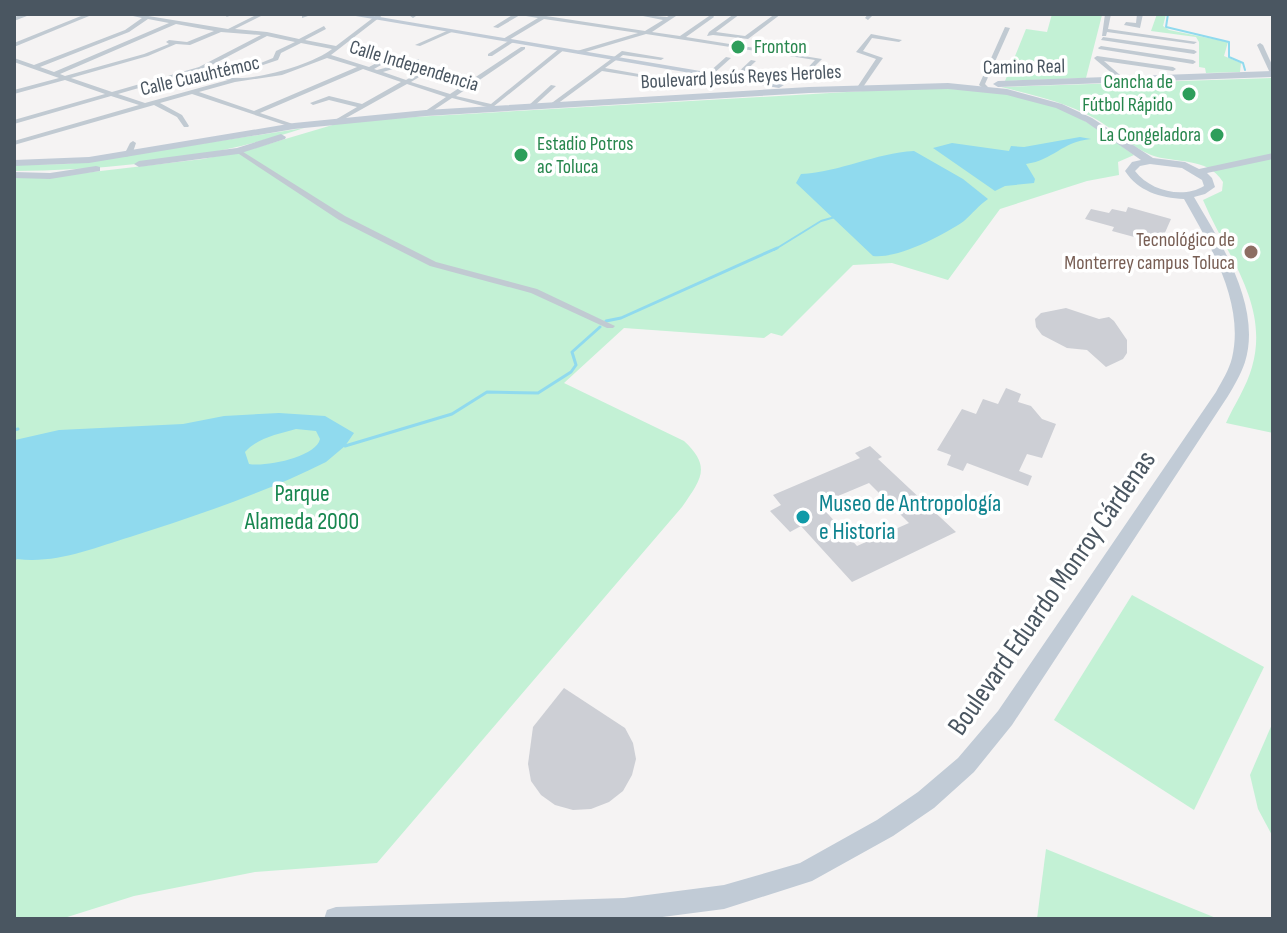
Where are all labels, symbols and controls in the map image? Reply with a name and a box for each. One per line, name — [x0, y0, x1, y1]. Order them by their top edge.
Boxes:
street label: Calle Independencia — [346, 35, 482, 97]
place label: Fronton — [754, 35, 807, 59]
marker: Fronton — [729, 38, 747, 56]
street label: Calle Cuauhtémoc — [138, 51, 262, 101]
street label: Camino Real — [983, 54, 1065, 80]
street label: Boulevard Jesús Reyes Heroles — [640, 60, 842, 94]
place label: Cancha de Fútbol Rápido — [1082, 70, 1173, 117]
marker: Cancha de Fútbol Rápido — [1180, 85, 1198, 103]
place label: La Congeladora — [1099, 123, 1201, 147]
marker: La Congeladora — [1208, 126, 1226, 144]
place label: Estadio Potros ac Toluca — [537, 132, 633, 179]
marker: Estadio Potros ac Toluca — [512, 146, 530, 164]
place label: Tecnológico de Monterrey campus Toluca — [1064, 228, 1235, 275]
marker: Tecnológico de Monterrey campus Toluca — [1242, 243, 1260, 261]
street label: Boulevard Eduardo Monroy Cárdenas — [941, 444, 1163, 742]
park label: Parque Alameda 2000 — [244, 479, 359, 536]
place label: Museo de Antropología e Historia — [819, 489, 1001, 546]
marker: Museo de Antropología e Historia — [794, 508, 812, 526]

